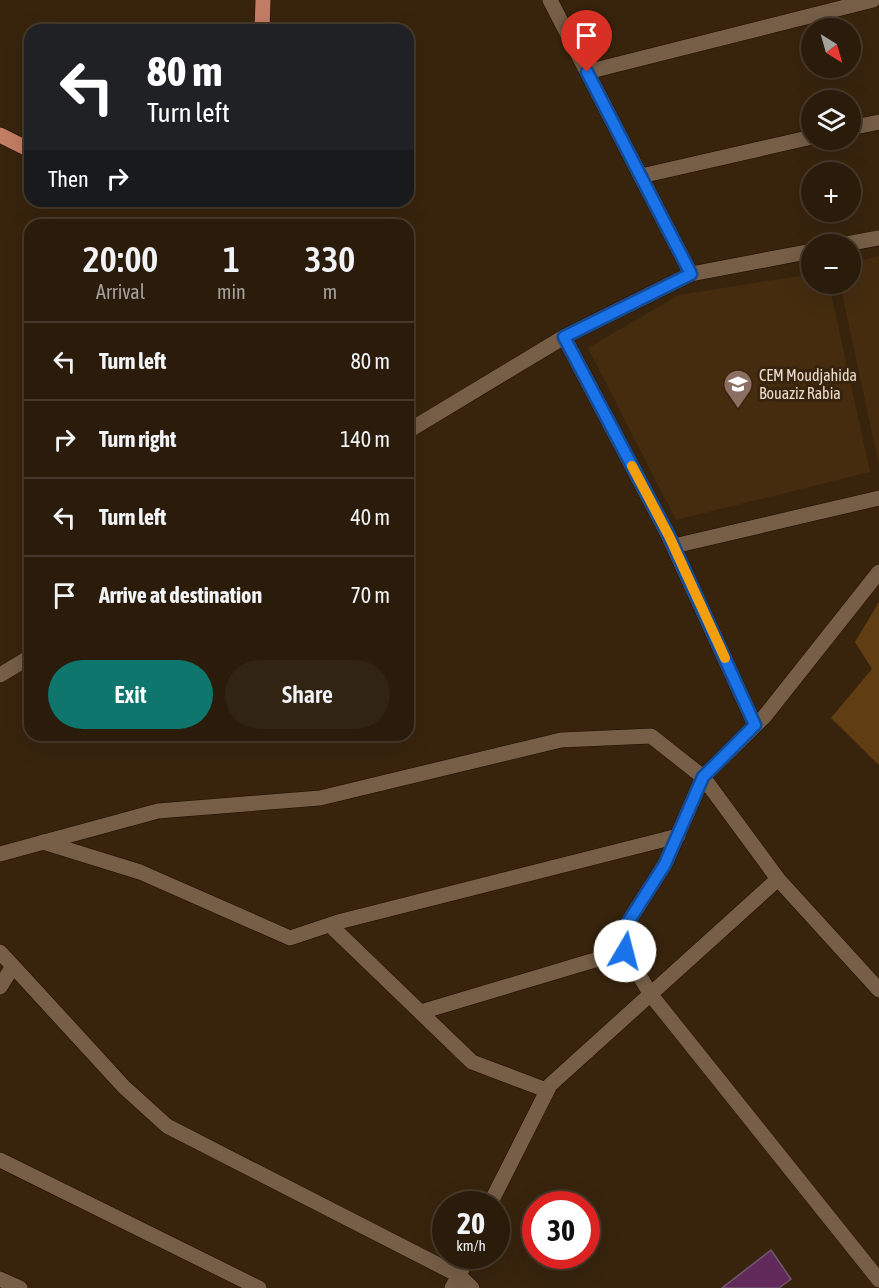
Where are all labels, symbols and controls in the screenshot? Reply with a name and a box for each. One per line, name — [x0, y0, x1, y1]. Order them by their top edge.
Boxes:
pin — [561, 10, 612, 72]
north arrow — [801, 18, 861, 78]
map controls — [801, 18, 861, 294]
icon: arrive — [570, 19, 603, 52]
text: 80 m — [147, 47, 222, 95]
icon: left — [48, 48, 126, 126]
button: layers — [801, 90, 861, 150]
text: Turn left — [147, 97, 230, 128]
icon: right — [101, 162, 134, 195]
button: + — [801, 162, 861, 222]
text: Then — [48, 166, 89, 192]
button: − — [801, 234, 861, 294]
text: 20:00 — [83, 238, 158, 280]
text: 1 — [223, 238, 240, 280]
text: 330 — [304, 238, 355, 280]
text: Arrival — [96, 280, 145, 303]
text: min — [217, 280, 246, 303]
text: m — [323, 280, 337, 303]
icon: left — [48, 345, 81, 378]
text: Turn left — [99, 348, 166, 374]
text: 80 m — [350, 348, 390, 374]
place label: CEM Moudjahida Bouaziz Rabia — [759, 366, 857, 402]
school or university icon: CEM Moudjahida Bouaziz Rabia — [722, 368, 754, 410]
icon: right — [48, 423, 81, 456]
text: Turn right — [99, 426, 176, 452]
text: 140 m — [340, 426, 390, 452]
icon: left — [48, 501, 81, 534]
text: Turn left — [99, 504, 166, 530]
text: 40 m — [350, 504, 390, 530]
icon: arrive — [48, 579, 81, 612]
text: Arrive at destination — [99, 582, 262, 608]
text: 70 m — [350, 582, 390, 608]
button: Exit — [48, 660, 213, 729]
button: Share — [225, 660, 390, 729]
position arrow — [593, 919, 657, 983]
speed limit sign: 30 — [522, 1191, 600, 1269]
text: 20 — [457, 1206, 485, 1240]
text: km/h — [456, 1237, 486, 1254]

